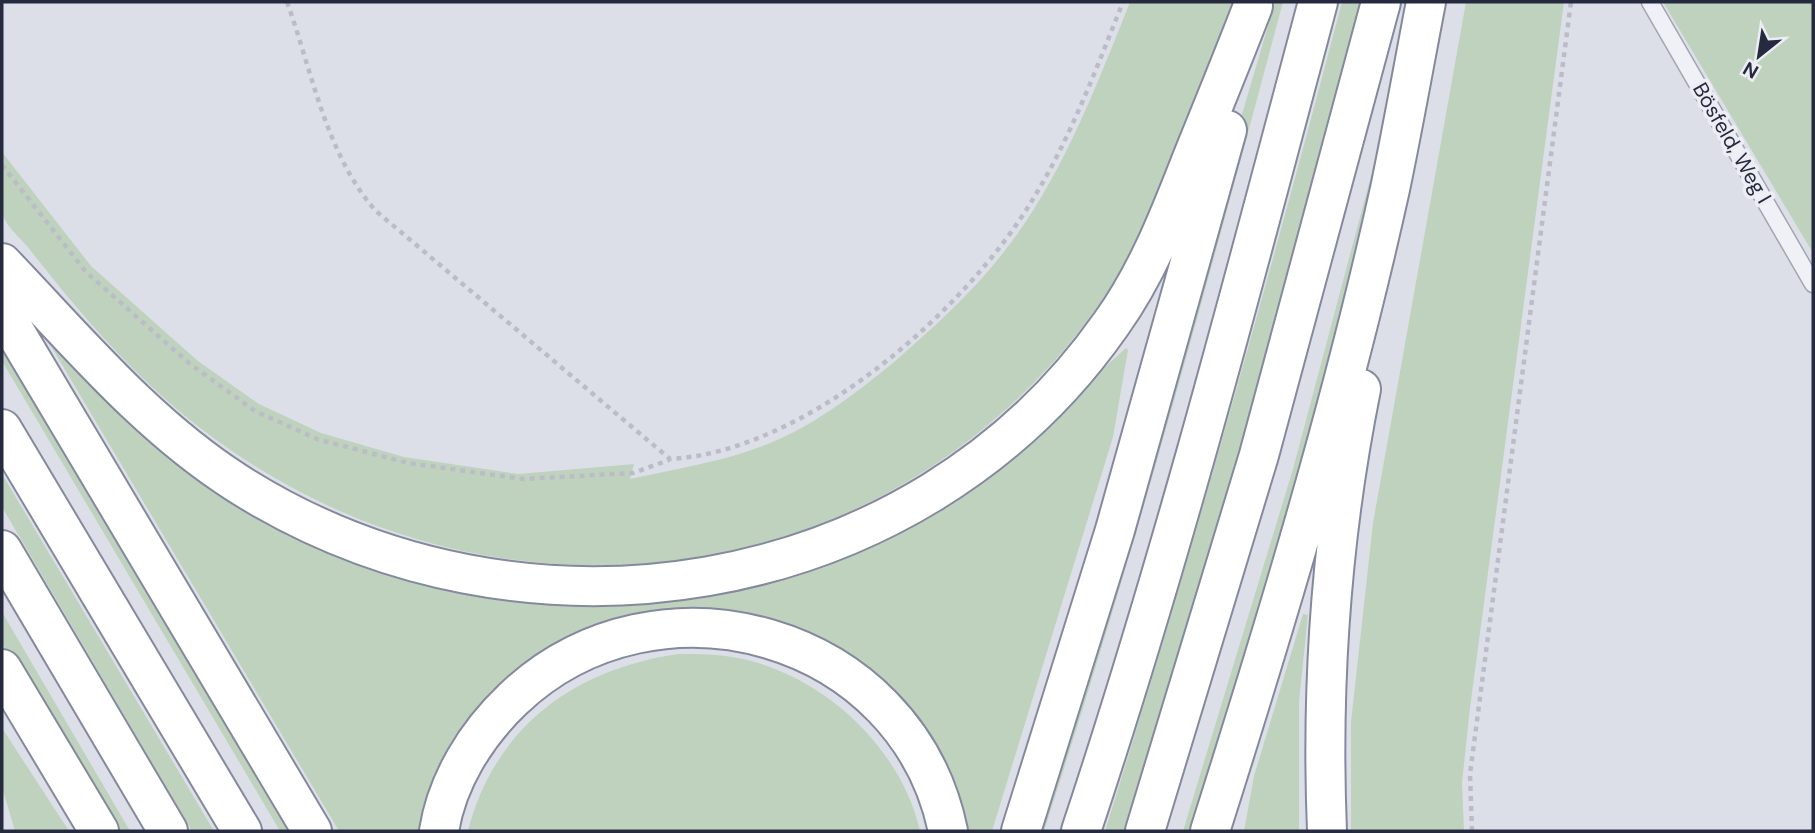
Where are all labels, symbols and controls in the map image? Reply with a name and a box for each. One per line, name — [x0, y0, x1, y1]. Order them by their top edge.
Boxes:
north arrow — [1724, 21, 1794, 91]
text: N — [1738, 56, 1763, 85]
street label: Bösfeld, Weg I — [1686, 78, 1778, 208]

